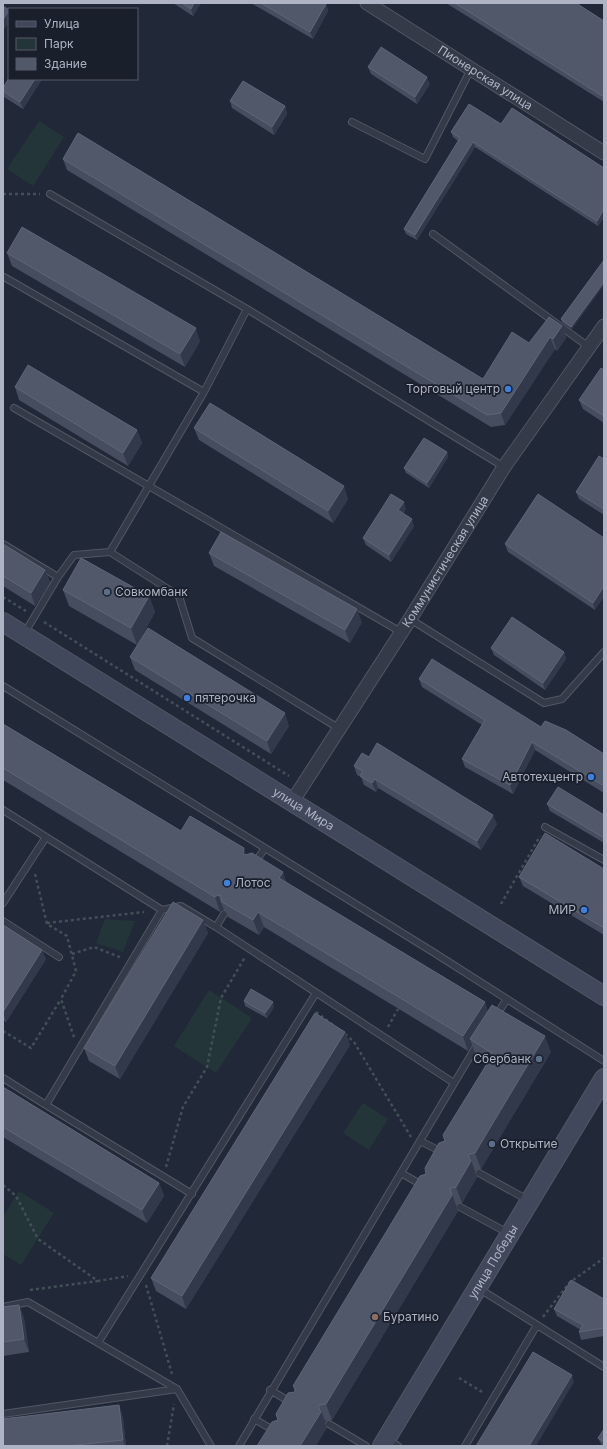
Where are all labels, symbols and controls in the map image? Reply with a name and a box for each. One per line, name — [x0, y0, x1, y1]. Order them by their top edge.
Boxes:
legend — [8, 8, 138, 80]
text: Улица — [44, 16, 79, 31]
text: Парк — [44, 36, 74, 51]
street label: Пионерская улица — [436, 42, 536, 113]
text: Здание — [44, 56, 87, 71]
place label: Торговый центр — [406, 381, 500, 396]
marker: Торговый центр — [503, 384, 513, 394]
street label: Коммунистическая улица — [398, 493, 491, 630]
place label: Совкомбанк — [115, 584, 188, 599]
marker: Совкомбанк — [102, 587, 112, 597]
place label: пятерочка — [195, 690, 256, 705]
marker: пятерочка — [182, 693, 192, 703]
place label: Автотехцентр — [502, 769, 583, 784]
marker: Автотехцентр — [586, 772, 596, 782]
street label: улица Мира — [270, 784, 337, 833]
place label: Лотос — [235, 875, 271, 890]
marker: Лотос — [222, 878, 232, 888]
place label: МИР — [548, 902, 576, 917]
marker: МИР — [579, 905, 589, 915]
place label: Сбербанк — [473, 1051, 531, 1066]
marker: Сбербанк — [534, 1054, 544, 1064]
place label: Открытие — [500, 1136, 558, 1151]
marker: Открытие — [487, 1139, 497, 1149]
street label: улица Победы — [464, 1222, 521, 1302]
place label: Буратино — [383, 1309, 439, 1324]
marker: Буратино — [370, 1312, 380, 1322]

